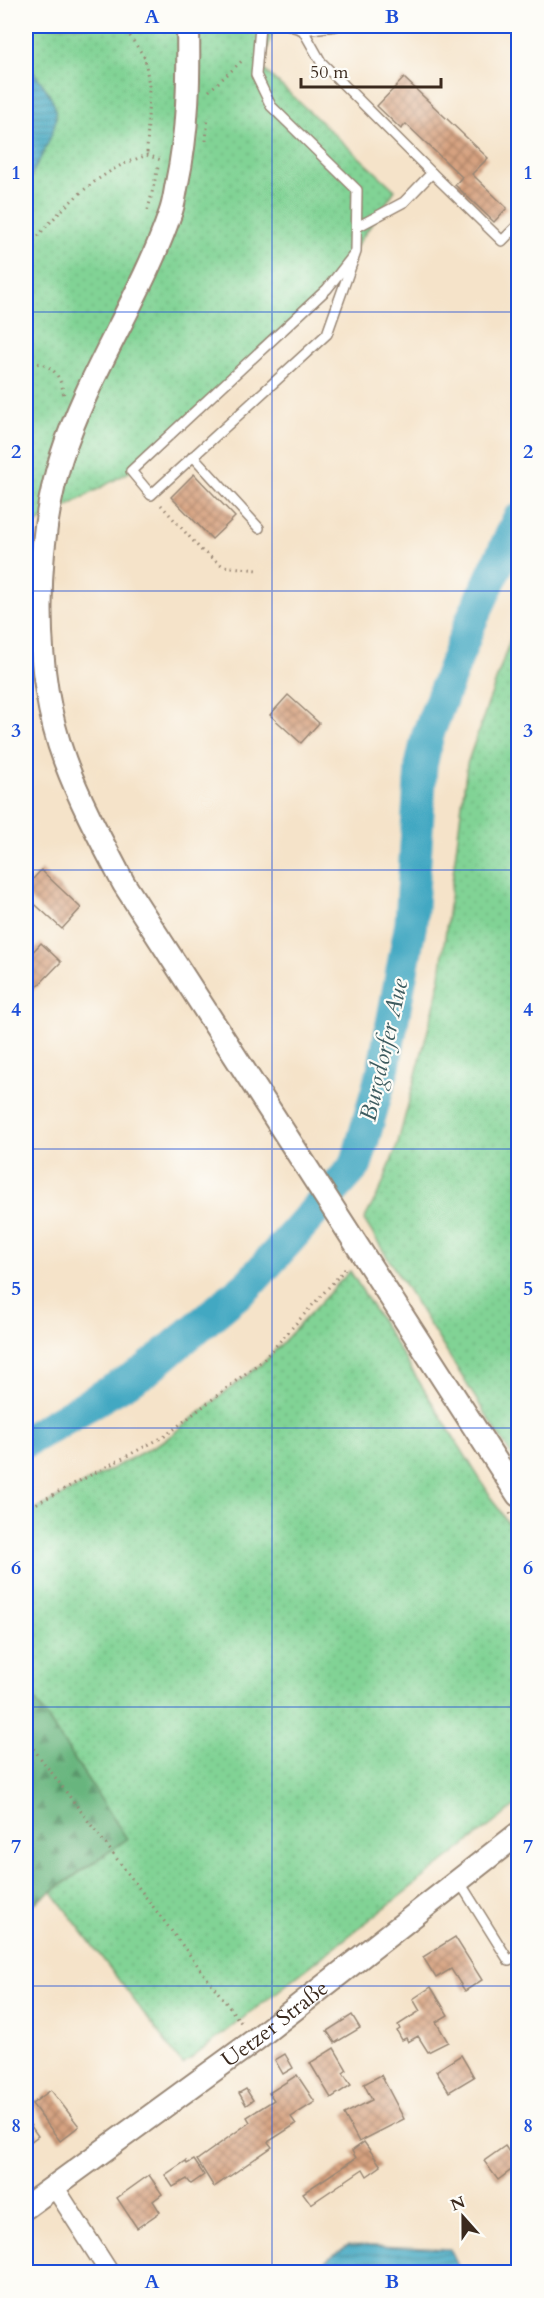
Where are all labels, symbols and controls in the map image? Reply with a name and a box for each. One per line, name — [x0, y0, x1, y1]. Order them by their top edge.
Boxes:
text: A — [144, 3, 160, 30]
text: B — [385, 3, 399, 30]
scale bar — [301, 51, 440, 89]
text: 50 m — [310, 60, 349, 85]
text: 1 — [11, 159, 21, 186]
text: 1 — [523, 159, 533, 186]
text: 2 — [11, 438, 21, 465]
text: 2 — [523, 438, 533, 465]
text: 3 — [11, 717, 21, 744]
text: 3 — [523, 717, 533, 744]
water label: Burgdorfer Aue — [352, 975, 417, 1125]
text: 4 — [11, 996, 21, 1023]
text: 4 — [523, 996, 533, 1023]
text: 5 — [11, 1275, 21, 1302]
text: 5 — [523, 1275, 533, 1302]
text: 6 — [11, 1554, 21, 1581]
text: 6 — [523, 1554, 533, 1581]
text: 7 — [11, 1833, 21, 1860]
text: 7 — [523, 1833, 533, 1860]
street label: Uetzer Straße — [215, 1973, 335, 2075]
text: 8 — [11, 2112, 21, 2139]
text: 8 — [523, 2112, 533, 2139]
north arrow — [433, 2187, 493, 2247]
text: N — [448, 2191, 469, 2217]
text: A — [144, 2268, 160, 2295]
text: B — [385, 2268, 399, 2295]

